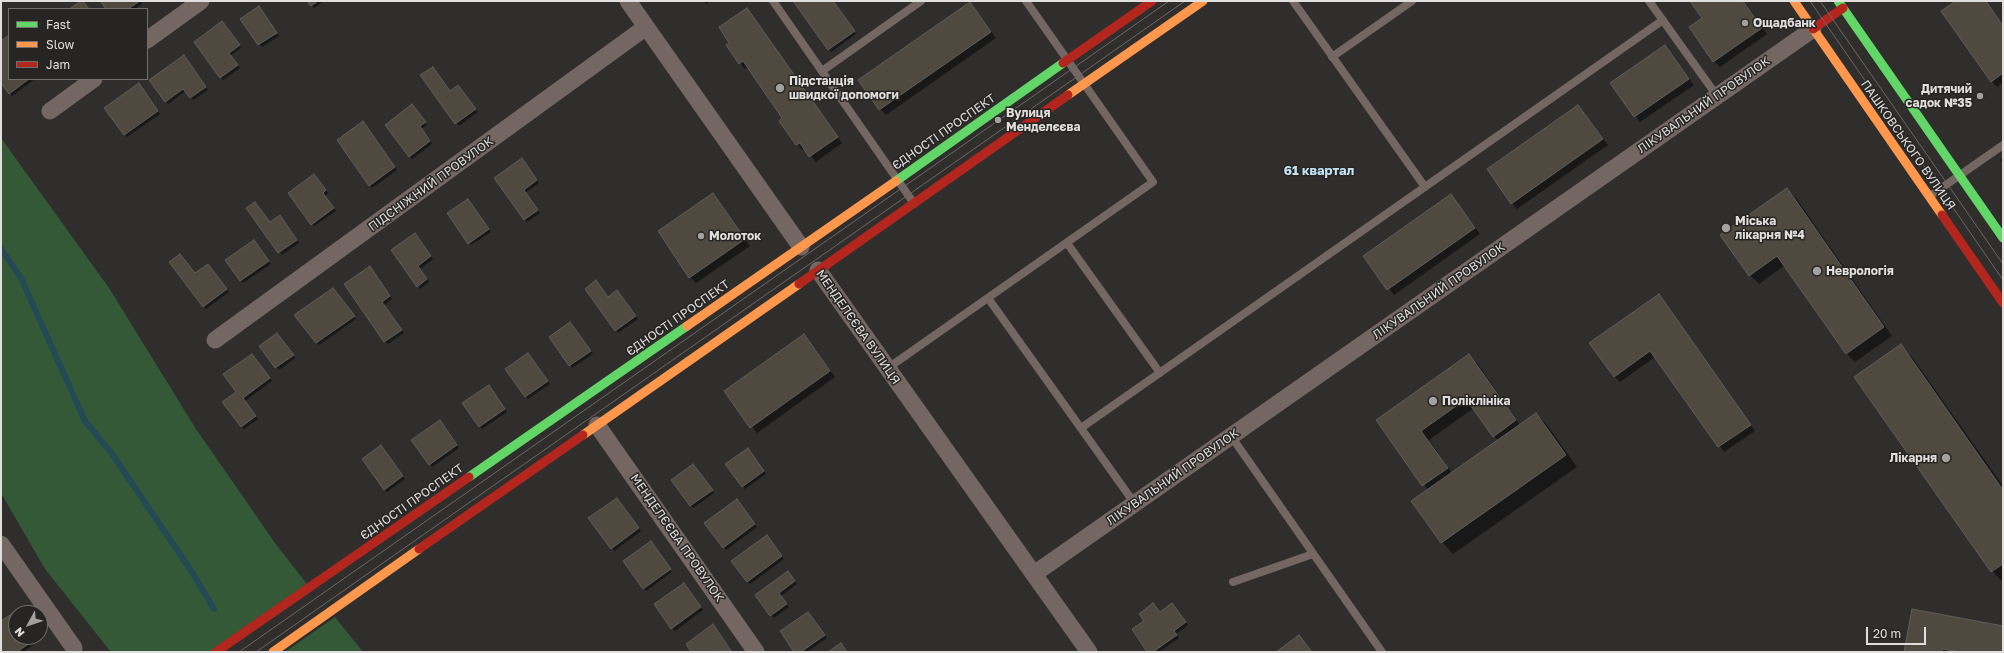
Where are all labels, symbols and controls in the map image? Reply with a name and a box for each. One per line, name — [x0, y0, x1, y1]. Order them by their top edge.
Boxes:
legend — [8, 8, 148, 80]
place label: Ощадбанк — [1753, 16, 1816, 30]
text: Fast — [46, 17, 71, 32]
marker: Ощадбанк — [1740, 18, 1750, 28]
text: Slow — [46, 37, 74, 52]
street label: ЛІКУВАЛЬНИЙ ПРОВУЛОК — [1635, 54, 1773, 156]
text: Jam — [46, 57, 70, 72]
place label: Підстанція швидкої допомоги — [789, 74, 899, 102]
street label: ПАШКОВСЬКОГО ВУЛИЦЯ — [1858, 77, 1958, 213]
marker: Підстанція швидкої допомоги — [774, 82, 786, 94]
place label: Дитячий садок №35 — [1906, 82, 1972, 110]
street label: ЄДНОСТІ ПРОСПЕКТ — [890, 91, 998, 173]
marker: Дитячий садок №35 — [1975, 91, 1985, 101]
place label: Вулиця Менделєєва — [1006, 106, 1080, 134]
marker: Вулиця Менделєєва — [993, 115, 1003, 125]
street label: ПІДСНІЖНИЙ ПРОВУЛОК — [366, 134, 496, 234]
district label: 61 квартал — [1284, 163, 1354, 179]
place label: Міська лікарня №4 — [1735, 214, 1805, 242]
marker: Міська лікарня №4 — [1720, 222, 1732, 234]
place label: Молоток — [709, 229, 761, 243]
marker: Молоток — [696, 231, 706, 241]
street label: ЛІКУВАЛЬНИЙ ПРОВУЛОК — [1370, 240, 1508, 342]
place label: Неврологія — [1826, 264, 1894, 278]
marker: Неврологія — [1811, 265, 1823, 277]
street label: МЕНДЕЛЄЄВА ВУЛИЦЯ — [813, 267, 903, 387]
street label: ЄДНОСТІ ПРОСПЕКТ — [624, 277, 732, 359]
place label: Поліклініка — [1442, 394, 1511, 408]
marker: Поліклініка — [1427, 395, 1439, 407]
street label: ЛІКУВАЛЬНИЙ ПРОВУЛОК — [1104, 426, 1242, 528]
place label: Лікарня — [1889, 451, 1937, 465]
marker: Лікарня — [1940, 452, 1952, 464]
street label: ЄДНОСТІ ПРОСПЕКТ — [358, 461, 466, 543]
street label: МЕНДЕЛЄЄВА ПРОВУЛОК — [627, 471, 727, 605]
north arrow — [8, 605, 48, 645]
scale bar — [1868, 619, 1928, 645]
text: N — [12, 625, 27, 640]
text: 20 m — [1873, 626, 1901, 641]

